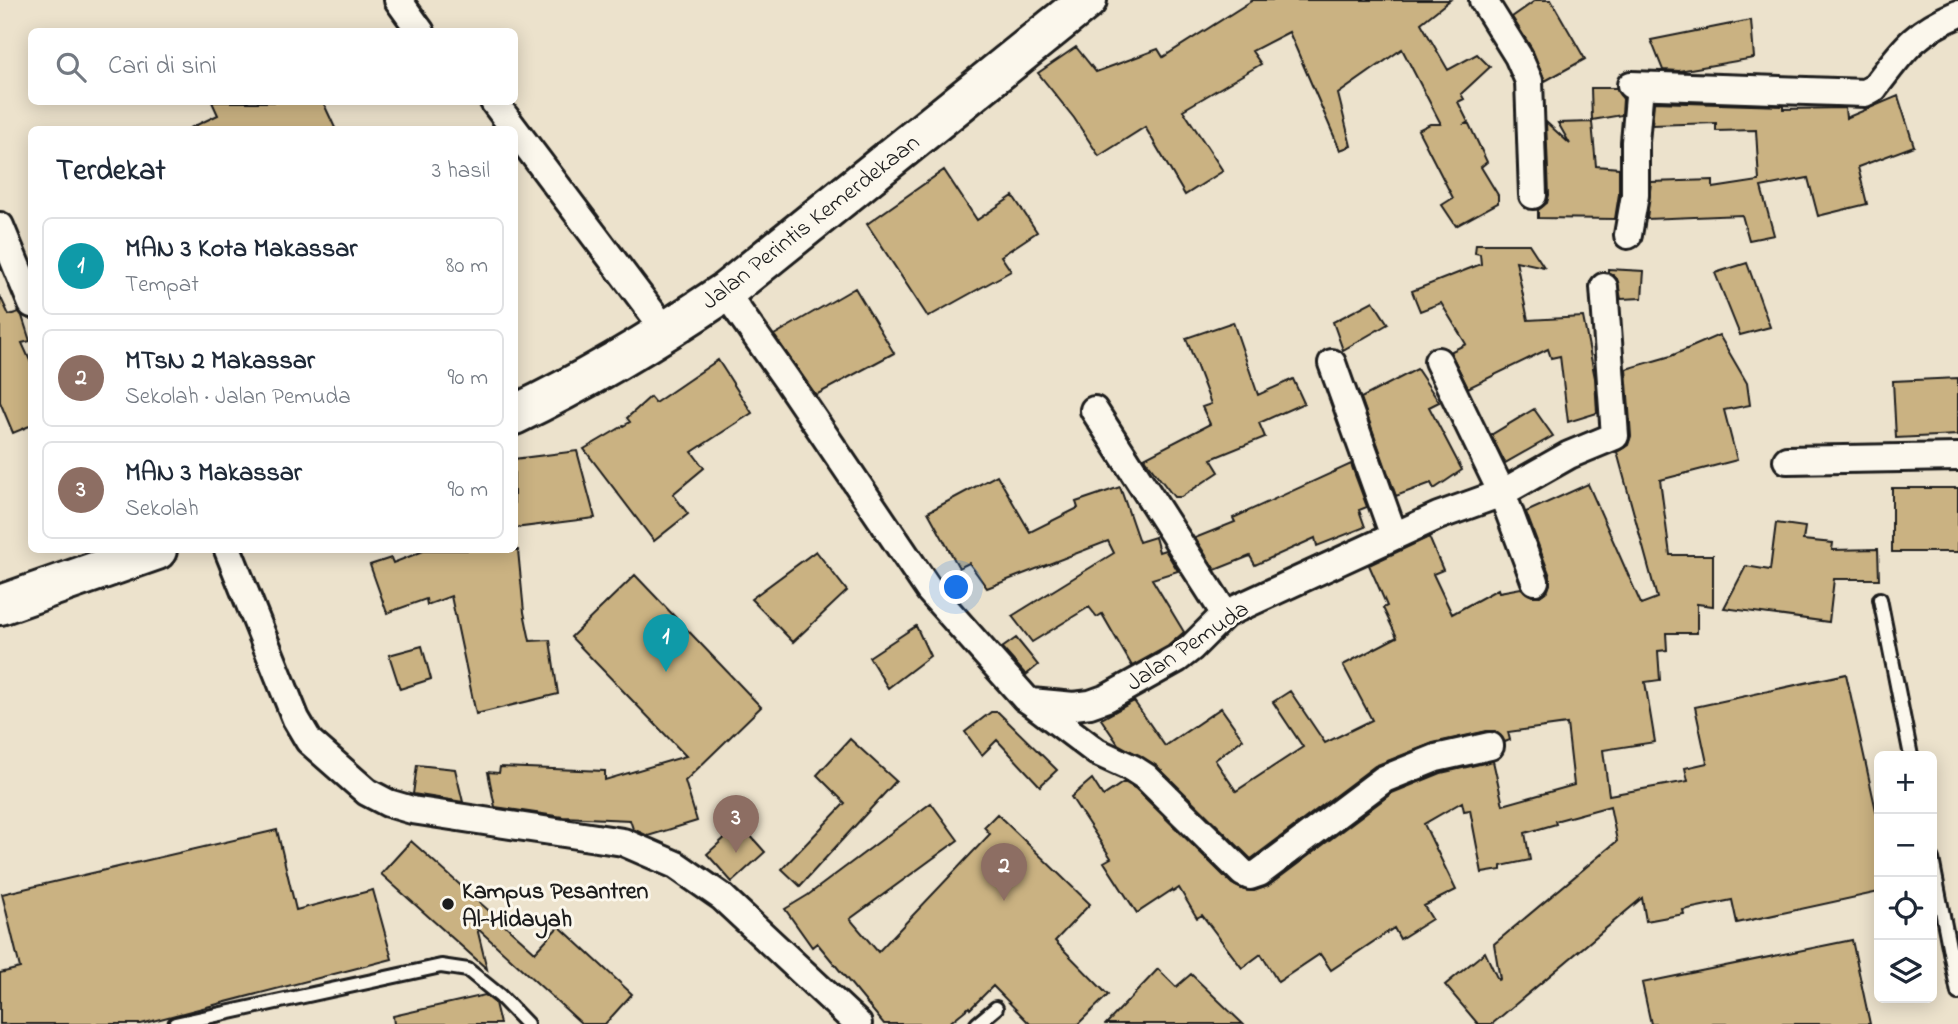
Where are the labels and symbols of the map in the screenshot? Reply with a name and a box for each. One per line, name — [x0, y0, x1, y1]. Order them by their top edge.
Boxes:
street label: Jalan Perintis Kemerdekaan — [695, 126, 928, 319]
your location — [939, 570, 973, 604]
street label: Jalan Pemuda — [1120, 593, 1257, 701]
pin: 1 — [643, 614, 689, 672]
pin: 3 — [713, 795, 759, 853]
pin: 2 — [981, 843, 1027, 901]
place label: Kampus Pesantren Al-Hidayah — [462, 875, 649, 939]
marker: Kampus Pesantren Al-Hidayah — [440, 896, 456, 912]

